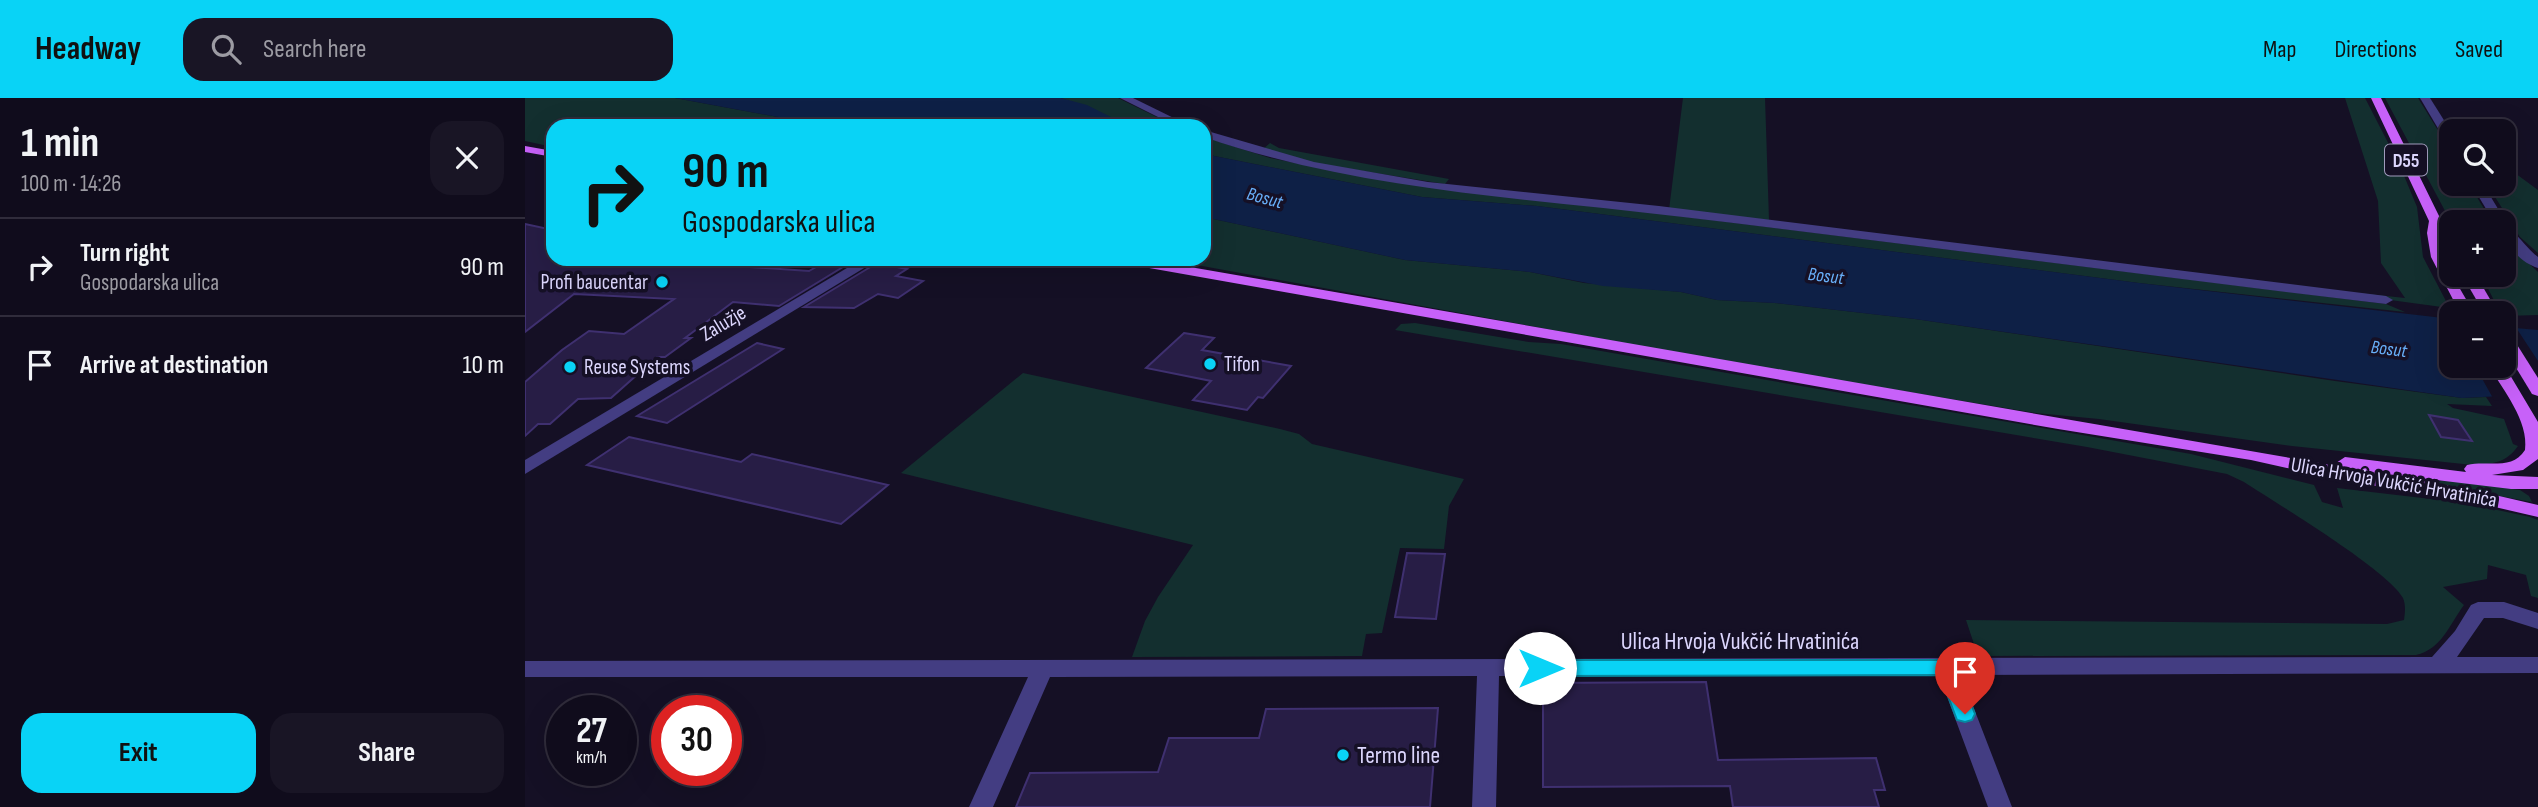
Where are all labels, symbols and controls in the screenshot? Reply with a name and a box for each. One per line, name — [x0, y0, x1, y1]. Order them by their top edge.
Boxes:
search box — [183, 18, 673, 81]
text: Headway — [35, 29, 141, 69]
icon: search — [207, 30, 245, 68]
text: Search here — [263, 34, 366, 65]
text: Map — [2263, 35, 2296, 64]
text: Directions — [2334, 35, 2417, 64]
text: Saved — [2455, 35, 2503, 64]
text: 1 min — [21, 118, 99, 169]
map controls — [2439, 119, 2516, 378]
button: search — [2439, 119, 2516, 196]
button: close — [430, 121, 504, 195]
text: 90 m — [682, 143, 769, 202]
road number: D55 — [2385, 144, 2427, 176]
icon: right — [567, 147, 658, 238]
text: 100 m · 14:26 — [21, 170, 121, 198]
water label: Bosut — [1244, 183, 1286, 215]
text: Gospodarska ulica — [682, 203, 875, 242]
button: + — [2439, 210, 2516, 287]
text: Turn right — [80, 238, 169, 269]
icon: right — [21, 248, 59, 286]
text: 90 m — [460, 252, 504, 283]
water label: Bosut — [1806, 263, 1846, 290]
text: Gospodarska ulica — [80, 269, 219, 297]
place label: Profi baucentar — [540, 270, 648, 295]
marker: Profi baucentar — [654, 274, 670, 290]
street label: Zalužje — [696, 300, 751, 347]
button: − — [2439, 301, 2516, 378]
water label: Bosut — [2369, 336, 2409, 363]
icon: arrive — [21, 346, 59, 384]
text: Arrive at destination — [80, 350, 268, 381]
text: 10 m — [462, 350, 504, 381]
place label: Tifon — [1224, 352, 1260, 377]
place label: Reuse Systems — [584, 355, 690, 380]
marker: Tifon — [1202, 356, 1218, 372]
marker: Reuse Systems — [562, 359, 578, 375]
street label: Ulica Hrvoja Vukčić Hrvatinića — [2289, 452, 2499, 513]
street label: Ulica Hrvoja Vukčić Hrvatinića — [1621, 627, 1859, 656]
position arrow — [1503, 631, 1577, 705]
pin — [1935, 642, 1995, 714]
icon: arrive — [1946, 653, 1984, 691]
speed limit sign: 30 — [651, 695, 742, 786]
text: 27 — [576, 710, 607, 753]
button: Exit — [21, 713, 256, 793]
button: Share — [270, 713, 504, 793]
place label: Termo line — [1357, 741, 1440, 770]
text: km/h — [576, 747, 607, 768]
marker: Termo line — [1335, 747, 1351, 763]

